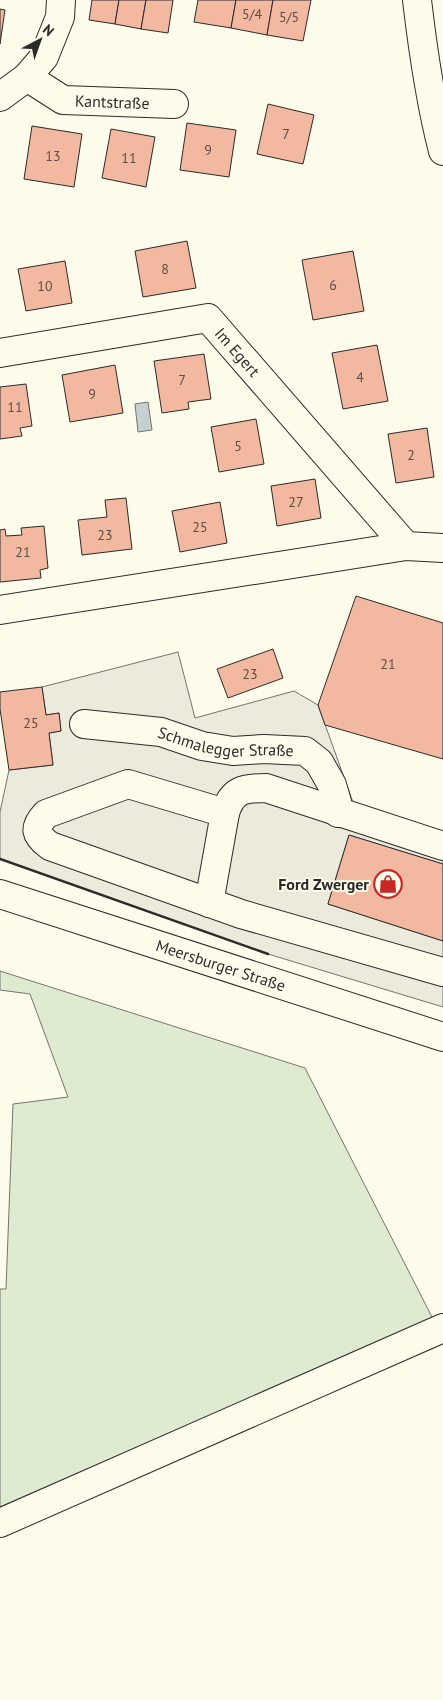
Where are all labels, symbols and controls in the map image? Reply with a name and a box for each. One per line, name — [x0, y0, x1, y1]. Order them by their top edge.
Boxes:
house number: 5/4 — [242, 5, 262, 23]
house number: 5/5 — [279, 8, 299, 26]
north arrow — [15, 15, 65, 65]
text: N — [39, 20, 58, 40]
street label: Kantstraße — [75, 90, 150, 113]
house number: 7 — [282, 125, 290, 143]
house number: 9 — [204, 141, 212, 159]
house number: 13 — [45, 147, 61, 165]
house number: 11 — [121, 149, 137, 167]
house number: 8 — [161, 260, 169, 278]
house number: 6 — [329, 276, 337, 294]
house number: 10 — [37, 277, 53, 295]
street label: Im Egert — [211, 323, 265, 381]
house number: 4 — [356, 368, 364, 386]
house number: 7 — [178, 371, 186, 389]
house number: 9 — [88, 385, 96, 403]
house number: 11 — [7, 398, 23, 416]
house number: 5 — [234, 437, 242, 455]
house number: 2 — [407, 446, 415, 464]
house number: 27 — [288, 493, 304, 511]
house number: 25 — [192, 518, 208, 536]
house number: 23 — [97, 526, 113, 544]
house number: 21 — [15, 543, 31, 561]
house number: 21 — [380, 655, 396, 673]
house number: 23 — [242, 665, 258, 683]
house number: 25 — [23, 714, 39, 732]
street label: Schmalegger Straße — [155, 722, 294, 761]
shop icon: Ford Zwerger — [373, 869, 403, 899]
place label: Ford Zwerger — [278, 874, 369, 894]
street label: Meersburger Straße — [153, 935, 288, 996]

